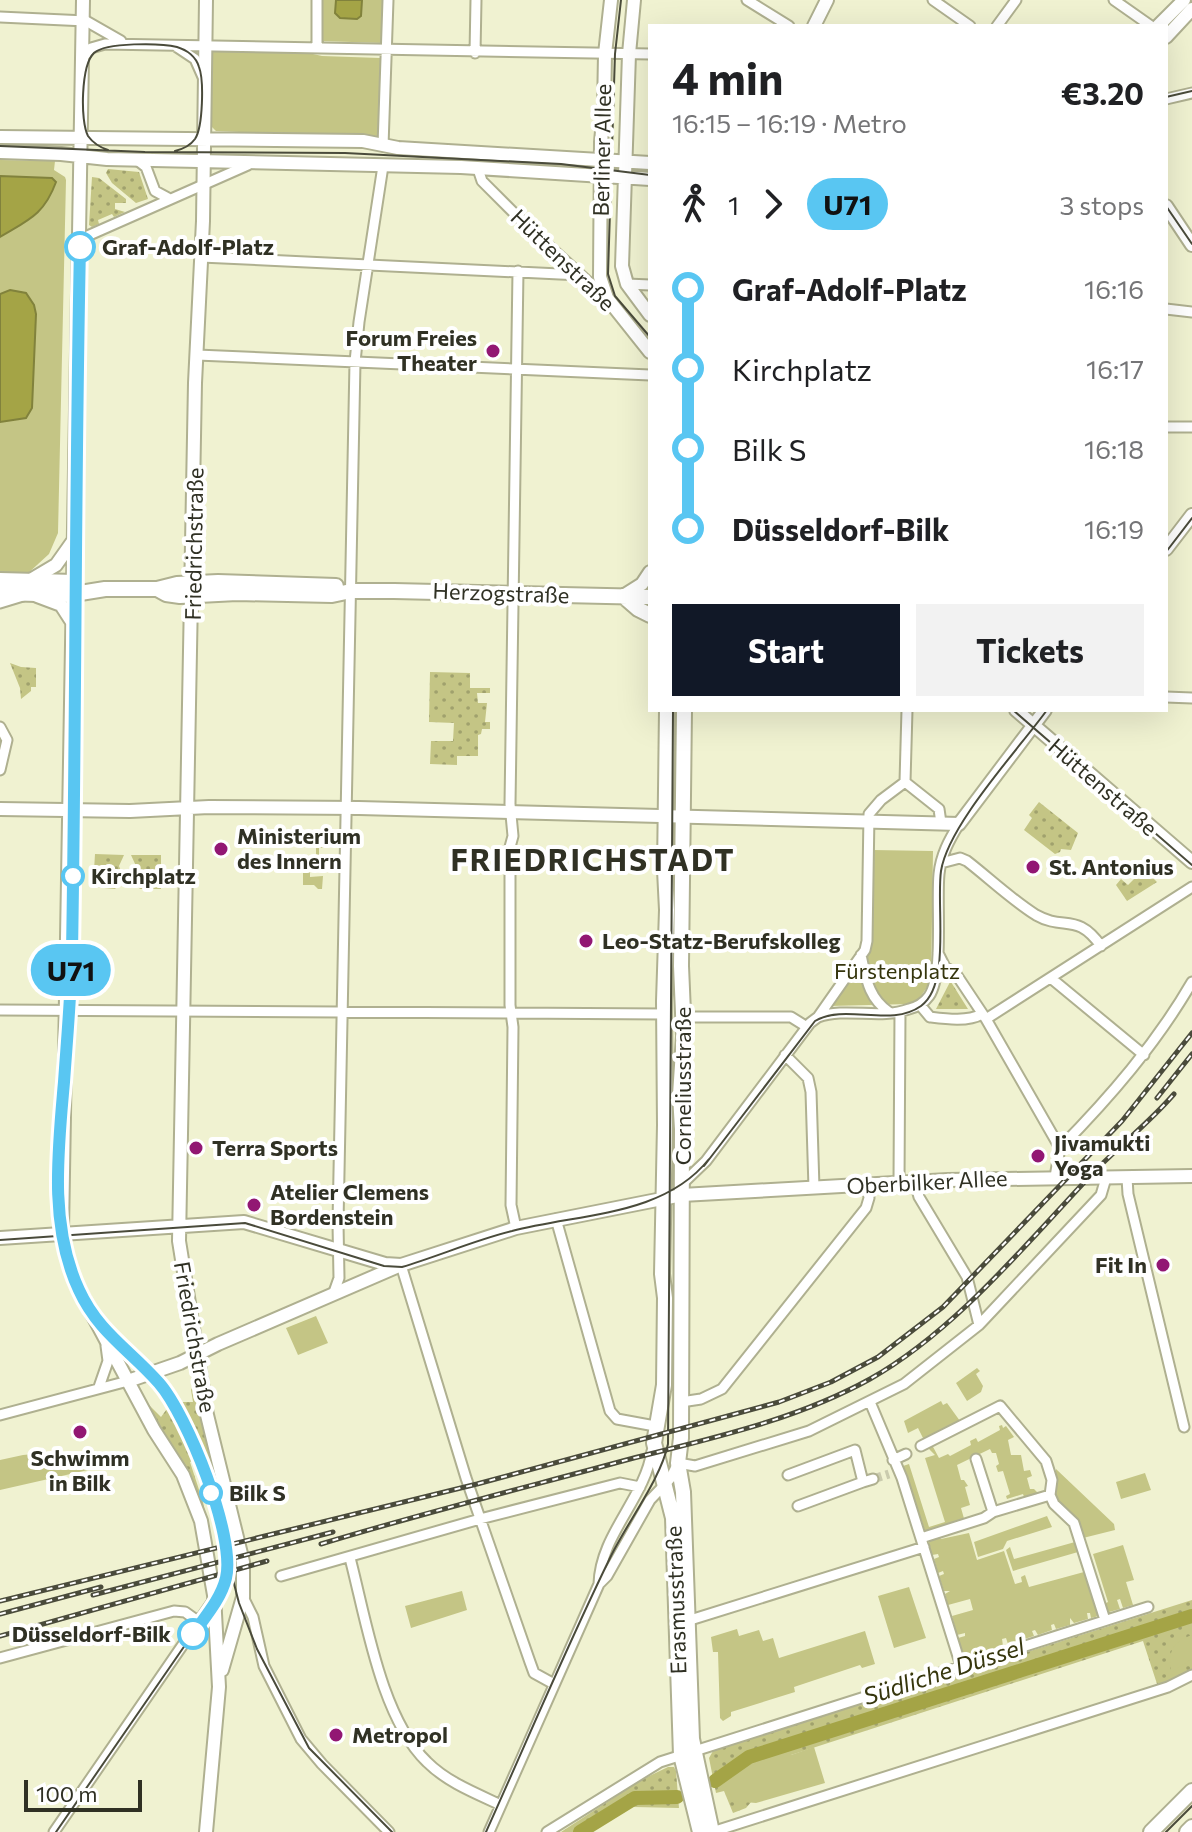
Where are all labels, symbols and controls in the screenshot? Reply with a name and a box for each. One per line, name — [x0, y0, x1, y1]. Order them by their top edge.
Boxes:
text: 4 min — [672, 50, 784, 104]
text: €3.20 — [1061, 74, 1144, 111]
street label: Berliner Allee — [587, 83, 616, 217]
text: 16:15 – 16:19 · Metro — [672, 107, 907, 138]
icon: walk — [672, 182, 716, 226]
icon: forward — [751, 182, 795, 226]
text: U71 — [823, 187, 872, 221]
text: 1 — [728, 189, 739, 220]
text: 3 stops — [1059, 189, 1144, 220]
street label: Hüttenstraße — [505, 203, 621, 316]
marker: Graf-Adolf-Platz — [65, 232, 95, 262]
place label: Graf-Adolf-Platz — [102, 233, 274, 260]
text: Graf-Adolf-Platz — [732, 270, 967, 307]
text: 16:16 — [1084, 273, 1144, 304]
place label: Forum Freies Theater — [346, 324, 477, 376]
marker: Forum Freies Theater — [484, 342, 502, 360]
text: Kirchplatz — [732, 350, 872, 387]
text: 16:17 — [1086, 353, 1144, 384]
text: Bilk S — [732, 430, 806, 467]
text: 16:18 — [1084, 433, 1144, 464]
street label: Friedrichstraße — [179, 467, 208, 621]
text: Düsseldorf-Bilk — [732, 510, 949, 547]
text: 16:19 — [1084, 513, 1144, 544]
street label: Herzogstraße — [432, 577, 570, 608]
button: Start — [672, 604, 900, 696]
button: Tickets — [916, 604, 1144, 696]
street label: Hüttenstraße — [1044, 732, 1163, 841]
place label: Ministerium des Innern — [237, 822, 361, 874]
marker: Ministerium des Innern — [212, 840, 230, 858]
district label: FRIEDRICHSTADT — [450, 840, 736, 877]
place label: St. Antonius — [1049, 853, 1174, 880]
marker: St. Antonius — [1024, 858, 1042, 876]
place label: Kirchplatz — [91, 862, 196, 889]
marker: Kirchplatz — [62, 865, 84, 887]
place label: Leo-Statz-Berufskolleg — [602, 927, 840, 954]
marker: Leo-Statz-Berufskolleg — [577, 932, 595, 950]
line badge: U71 — [25, 944, 117, 996]
text: U71 — [47, 953, 95, 987]
park label: Fürstenplatz — [834, 957, 960, 984]
street label: Corneliusstraße — [669, 1007, 696, 1165]
place label: Jivamukti Yoga — [1054, 1129, 1150, 1181]
place label: Terra Sports — [212, 1134, 338, 1161]
marker: Terra Sports — [187, 1139, 205, 1157]
marker: Jivamukti Yoga — [1029, 1147, 1047, 1165]
street label: Oberbilker Allee — [846, 1164, 1008, 1199]
place label: Atelier Clemens Bordenstein — [270, 1178, 429, 1230]
marker: Atelier Clemens Bordenstein — [245, 1196, 263, 1214]
place label: Fit In — [1095, 1251, 1147, 1278]
marker: Fit In — [1154, 1256, 1172, 1274]
street label: Friedrichstraße — [169, 1259, 222, 1415]
marker: Schwimm in Bilk — [71, 1423, 89, 1441]
place label: Schwimm in Bilk — [30, 1444, 130, 1496]
place label: Bilk S — [229, 1479, 286, 1506]
marker: Bilk S — [200, 1482, 222, 1504]
street label: Erasmusstraße — [659, 1525, 692, 1675]
marker: Düsseldorf-Bilk — [178, 1619, 208, 1649]
place label: Düsseldorf-Bilk — [12, 1620, 171, 1647]
water label: Südliche Düssel — [859, 1631, 1029, 1710]
place label: Metropol — [352, 1721, 448, 1748]
marker: Metropol — [327, 1726, 345, 1744]
scale bar — [24, 1776, 142, 1812]
text: 100 m — [36, 1780, 98, 1807]

